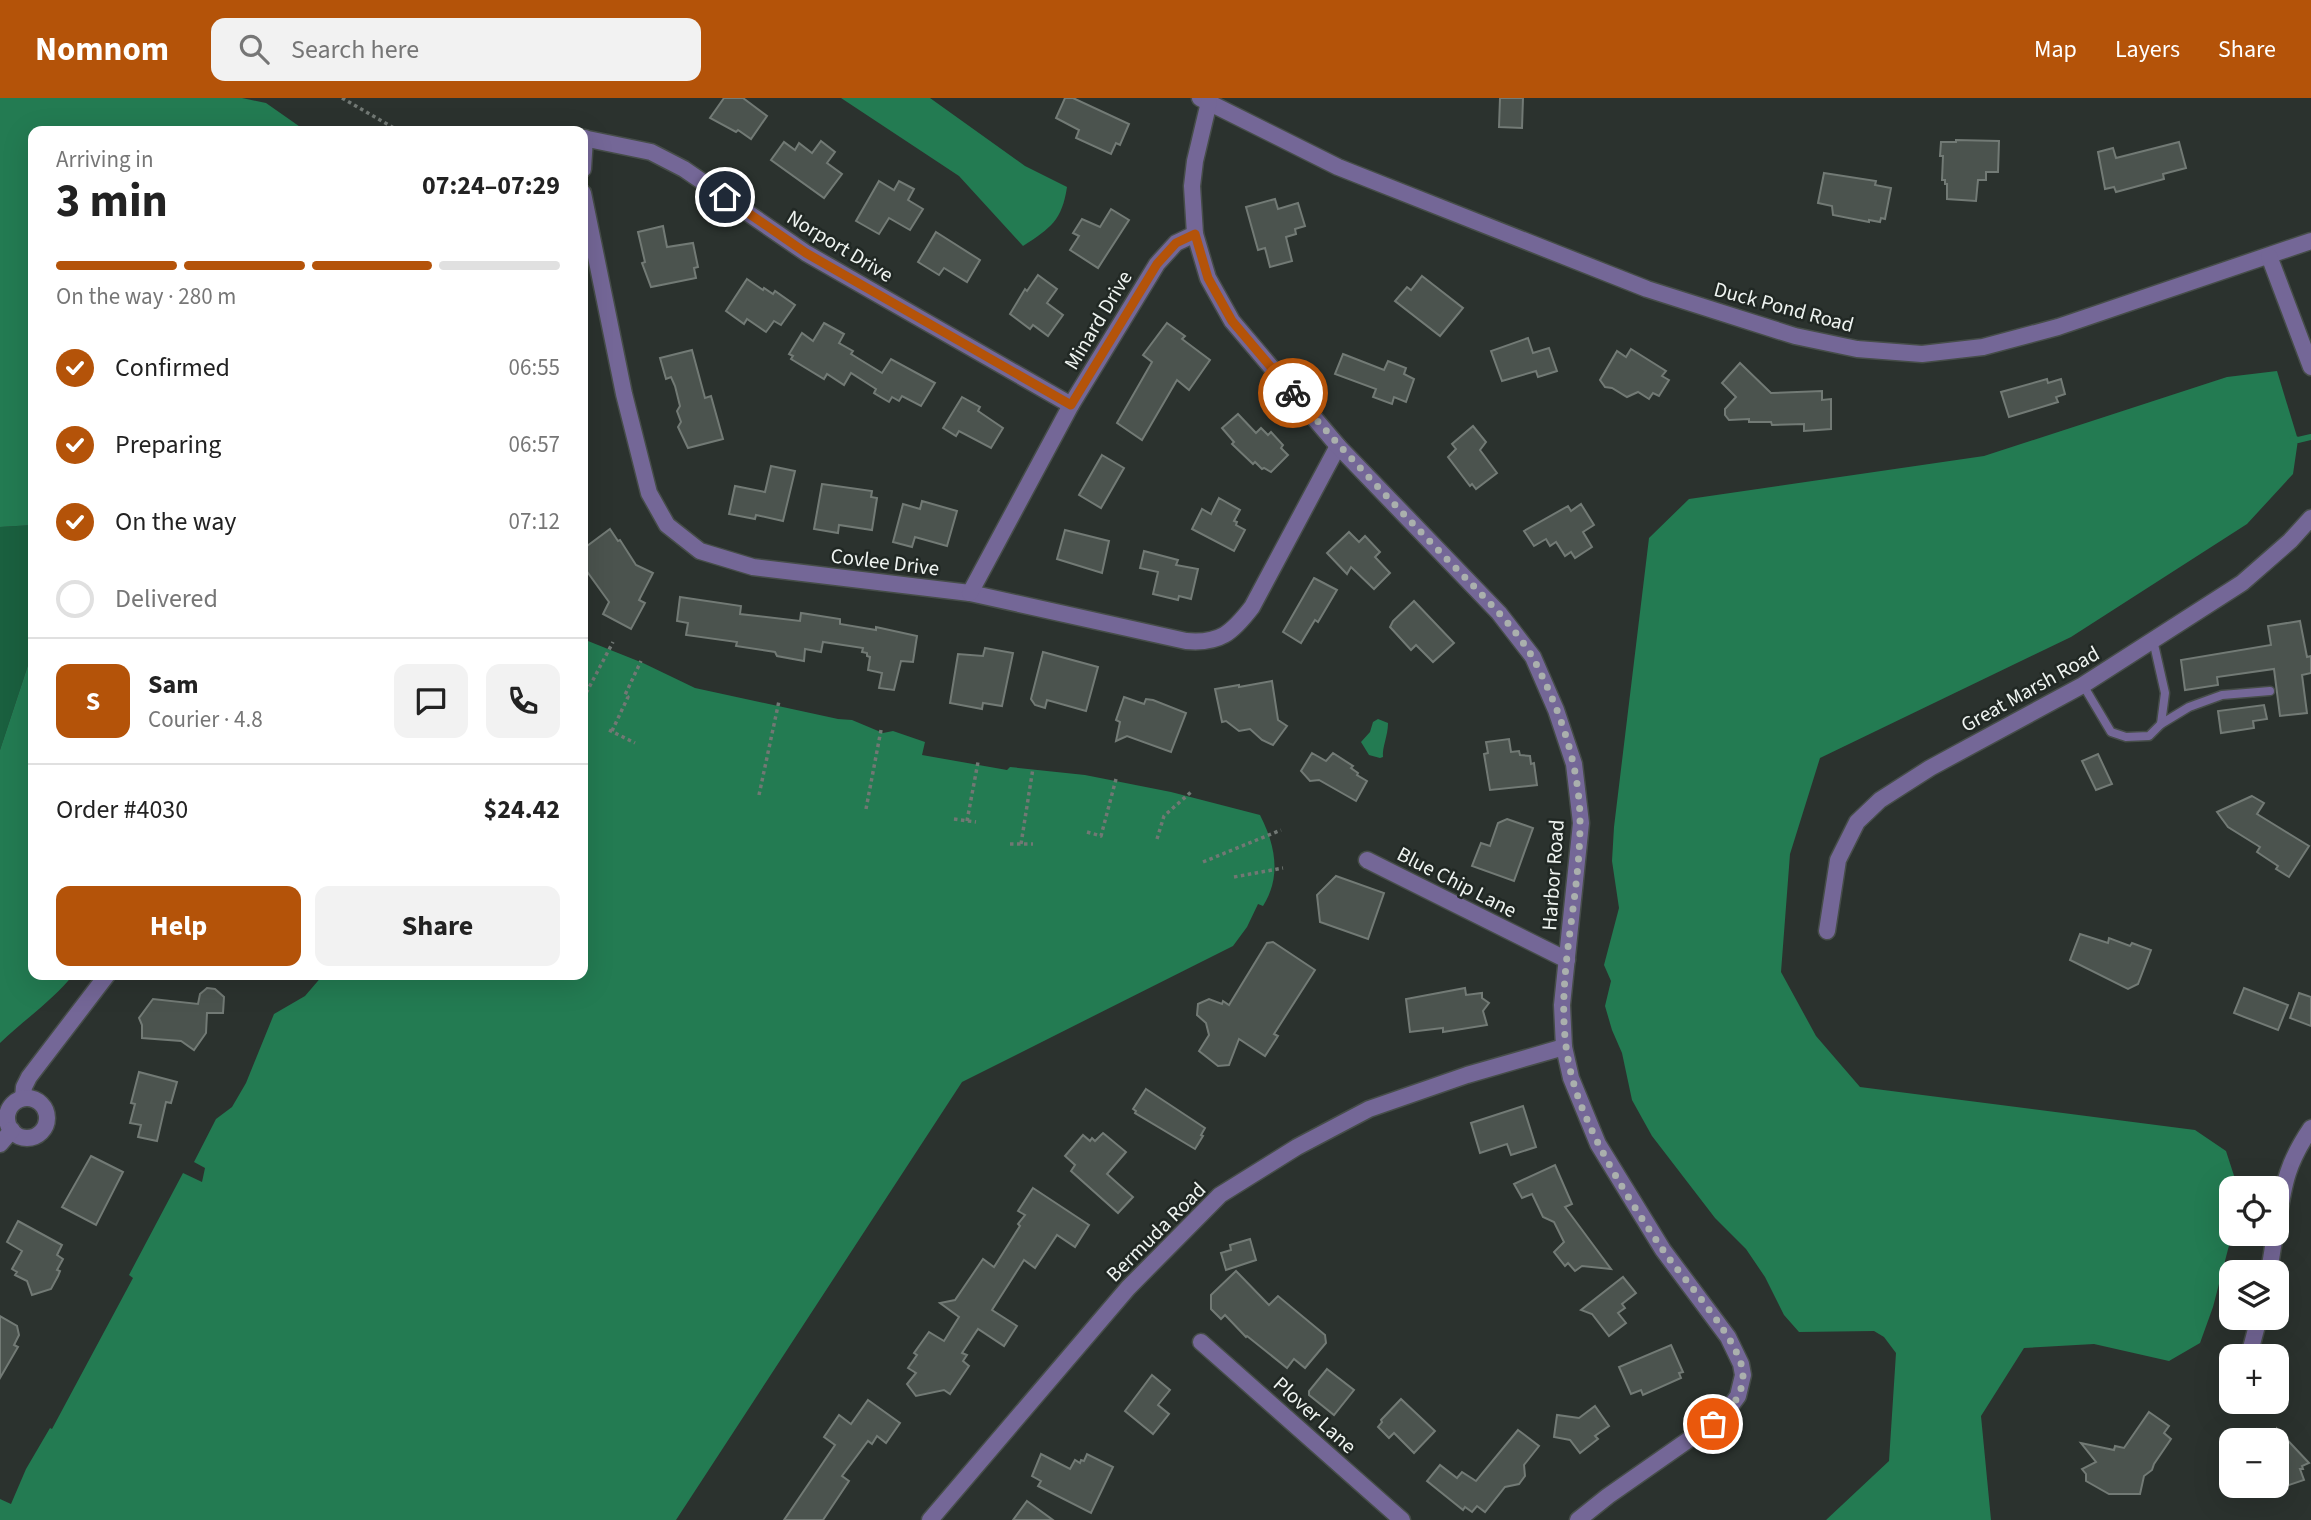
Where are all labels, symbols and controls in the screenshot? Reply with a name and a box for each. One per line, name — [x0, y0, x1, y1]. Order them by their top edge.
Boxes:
search box — [211, 18, 701, 81]
text: Nomnom — [35, 26, 169, 73]
icon: search — [235, 30, 273, 68]
text: Search here — [291, 31, 419, 68]
text: Map — [2034, 32, 2077, 67]
text: Layers — [2115, 32, 2180, 67]
text: Share — [2218, 32, 2276, 67]
text: Arriving in — [56, 143, 154, 176]
text: 07:24–07:29 — [422, 167, 560, 204]
pin — [695, 167, 755, 227]
text: 3 min — [56, 169, 168, 234]
icon: home — [706, 178, 744, 216]
street label: Norport Drive — [781, 202, 899, 290]
street label: Minard Drive — [1057, 265, 1139, 375]
street label: Duck Pond Road — [1711, 274, 1857, 340]
text: On the way · 280 m — [56, 280, 236, 313]
icon: check — [56, 349, 94, 387]
text: Confirmed — [115, 349, 230, 386]
text: 06:55 — [509, 351, 560, 384]
courier — [1258, 358, 1328, 428]
icon: bike — [1274, 374, 1312, 412]
icon: check — [56, 426, 94, 464]
text: Preparing — [115, 426, 221, 463]
text: 06:57 — [509, 428, 560, 461]
icon: check — [56, 503, 94, 541]
text: On the way — [115, 503, 236, 540]
text: 07:12 — [509, 505, 560, 538]
street label: Covlee Drive — [829, 540, 941, 584]
text: Delivered — [115, 580, 218, 617]
street label: Great Marsh Road — [1955, 638, 2105, 740]
button: chat — [394, 664, 468, 738]
button: phone — [486, 664, 560, 738]
text: Sam — [148, 666, 198, 703]
text: S — [86, 683, 100, 720]
text: Courier · 4.8 — [148, 703, 263, 736]
text: Order #4030 — [56, 791, 188, 828]
text: $24.42 — [484, 791, 560, 828]
street label: Harbor Road — [1534, 819, 1572, 931]
street label: Blue Chip Lane — [1392, 839, 1522, 925]
button: Help — [56, 886, 301, 966]
button: Share — [315, 886, 560, 966]
street label: Bermuda Road — [1099, 1175, 1213, 1289]
map controls — [2219, 1176, 2289, 1498]
button: locate — [2219, 1176, 2289, 1246]
button: layers — [2219, 1260, 2289, 1330]
button: + — [2219, 1344, 2289, 1414]
street label: Plover Lane — [1267, 1369, 1363, 1461]
pin — [1683, 1394, 1743, 1454]
icon: bag — [1694, 1405, 1732, 1443]
button: − — [2219, 1428, 2289, 1498]

